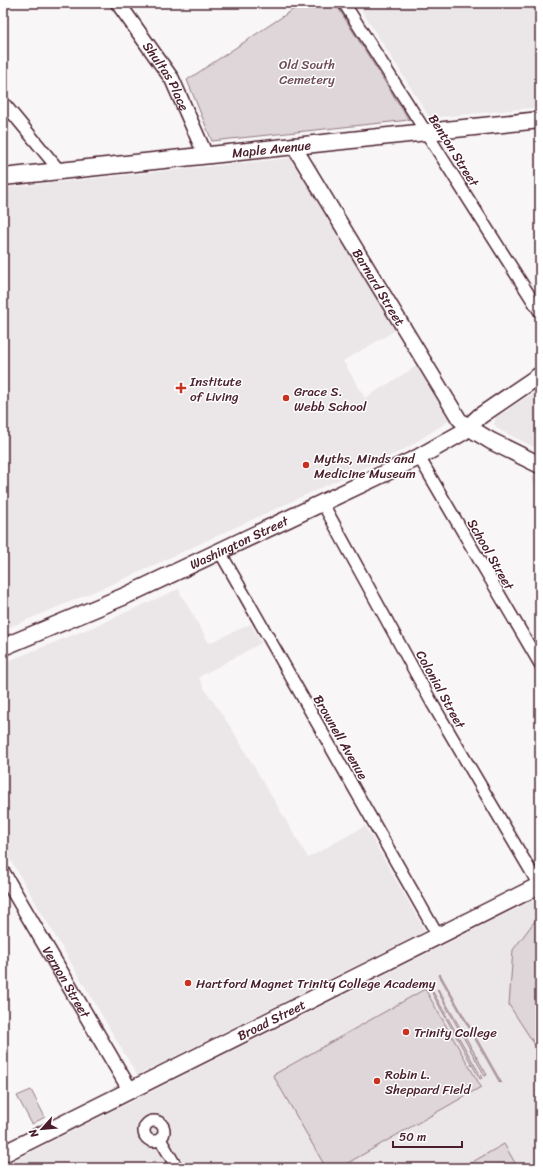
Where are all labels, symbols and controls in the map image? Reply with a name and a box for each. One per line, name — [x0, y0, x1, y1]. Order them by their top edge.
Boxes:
street label: Shultas Place — [137, 37, 196, 115]
park label: Old South Cemetery — [279, 53, 335, 91]
street label: Benton Street — [422, 109, 485, 192]
street label: Maple Avenue — [231, 133, 313, 165]
street label: Barnard Street — [346, 244, 411, 331]
place label: Institute of Living — [189, 370, 242, 408]
place label: Grace S. Webb School — [294, 380, 367, 418]
marker: Institute of Living — [175, 382, 187, 394]
marker: Grace S. Webb School — [281, 393, 291, 403]
place label: Myths, Minds and Medicine Museum — [314, 447, 416, 485]
marker: Myths, Minds and Medicine Museum — [301, 460, 311, 470]
street label: Washington Street — [186, 509, 293, 576]
street label: School Street — [461, 514, 521, 595]
street label: Colonial Street — [410, 646, 472, 733]
street label: Brownell Avenue — [307, 690, 374, 784]
street label: Vernon Street — [36, 942, 97, 1023]
place label: Hartford Magnet Trinity College Academy — [196, 972, 436, 995]
marker: Hartford Magnet Trinity College Academy — [183, 978, 193, 988]
street label: Broad Street — [233, 993, 310, 1047]
place label: Trinity College — [414, 1021, 497, 1044]
marker: Trinity College — [401, 1027, 411, 1037]
place label: Robin L. Sheppard Field — [385, 1063, 472, 1101]
marker: Robin L. Sheppard Field — [372, 1076, 382, 1086]
north arrow — [22, 1109, 62, 1149]
scale bar — [393, 1123, 462, 1149]
text: N — [23, 1125, 44, 1142]
text: 50 m — [399, 1126, 426, 1148]

